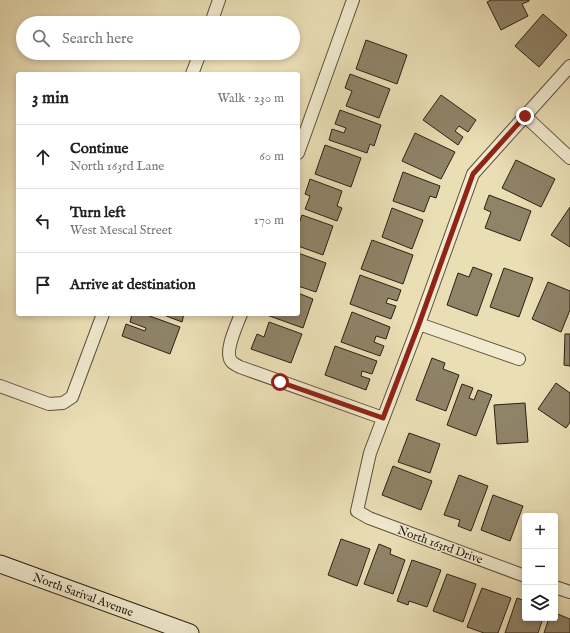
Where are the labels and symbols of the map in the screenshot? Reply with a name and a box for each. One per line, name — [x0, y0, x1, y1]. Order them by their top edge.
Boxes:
route end — [516, 107, 534, 125]
route start — [271, 373, 289, 391]
street label: North 163rd Drive — [395, 523, 485, 568]
street label: North Sarival Avenue — [31, 570, 136, 620]

